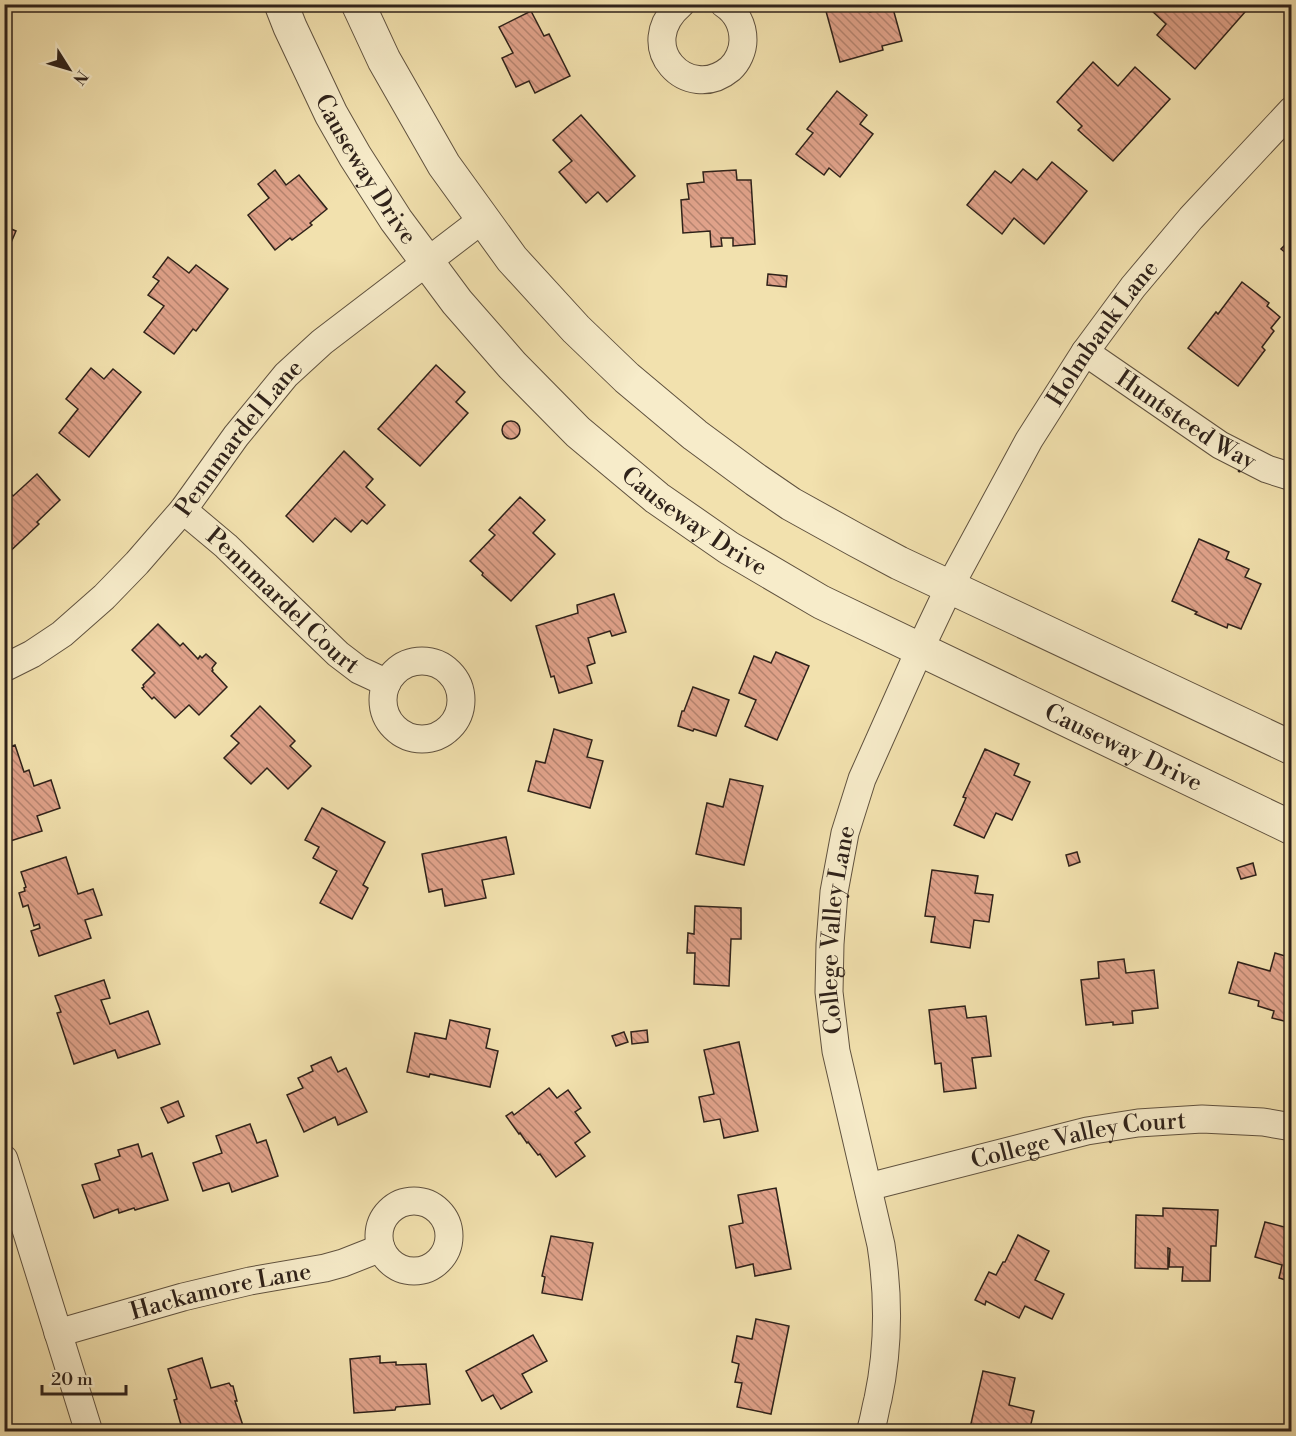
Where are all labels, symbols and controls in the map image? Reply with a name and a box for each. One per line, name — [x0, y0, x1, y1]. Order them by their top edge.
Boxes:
north arrow — [39, 39, 99, 99]
text: N — [68, 66, 92, 89]
street label: Causeway Drive — [308, 89, 423, 251]
street label: Holmbank Lane — [1040, 254, 1165, 412]
street label: Pennmardel Lane — [169, 353, 309, 523]
street label: Huntsteed Way — [1110, 364, 1261, 477]
street label: Causeway Drive — [615, 460, 772, 583]
street label: Pennmardel Court — [200, 522, 365, 681]
street label: Causeway Drive — [1039, 697, 1207, 799]
street label: College Valley Lane — [815, 822, 863, 1036]
street label: College Valley Court — [968, 1106, 1187, 1176]
street label: Hackamore Lane — [127, 1257, 313, 1328]
scale bar — [42, 1358, 126, 1396]
text: 20 m — [51, 1368, 93, 1391]

